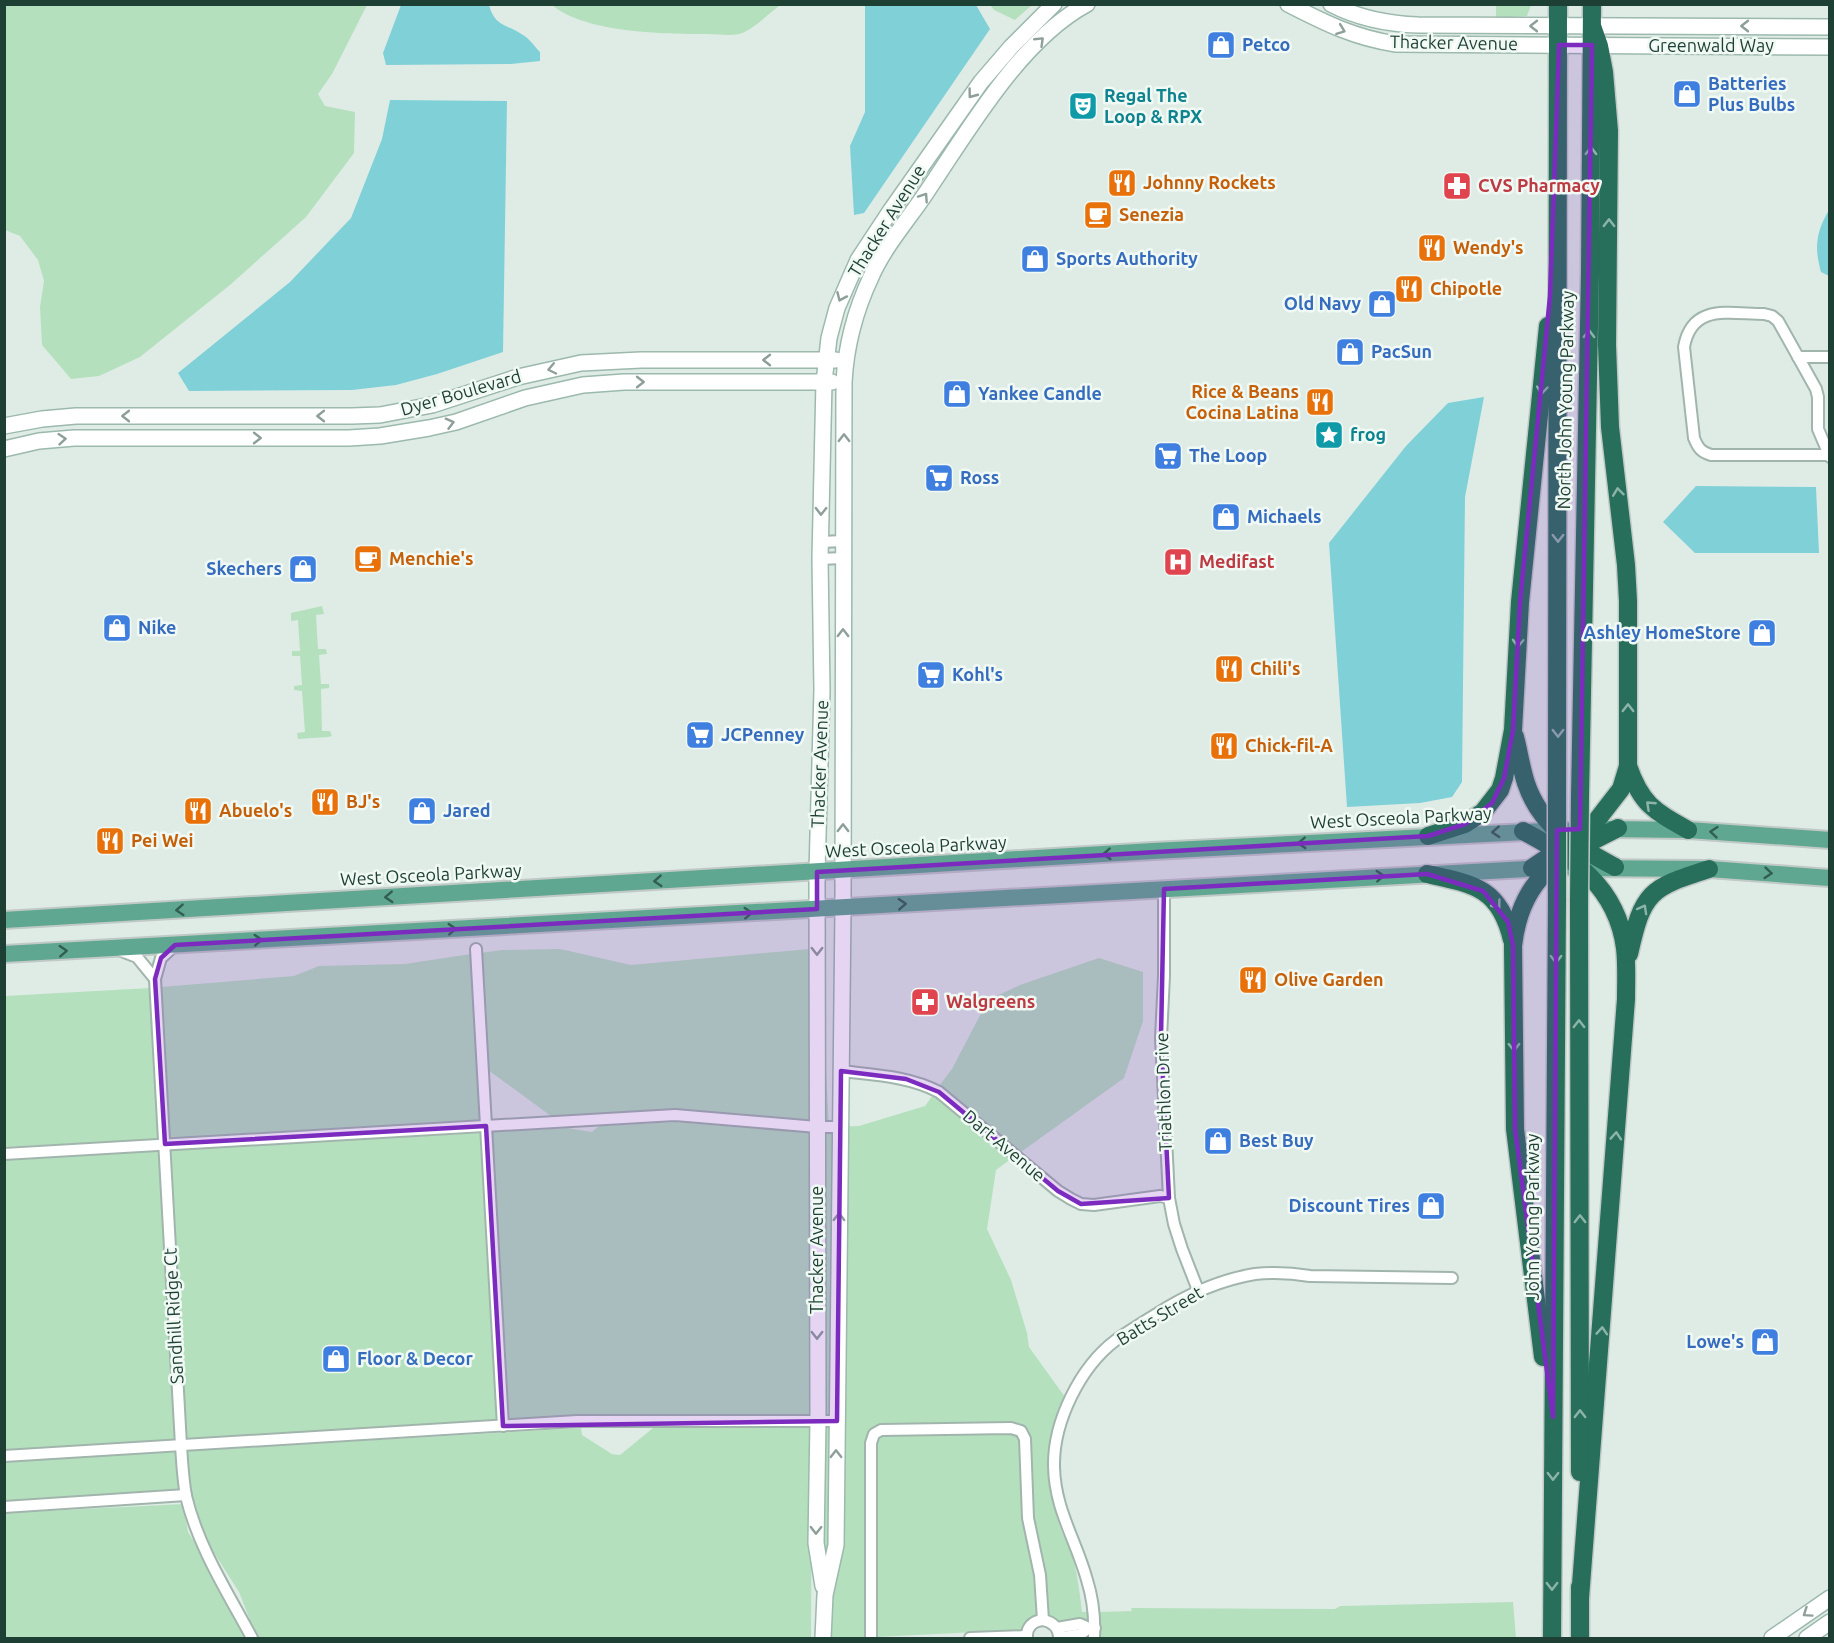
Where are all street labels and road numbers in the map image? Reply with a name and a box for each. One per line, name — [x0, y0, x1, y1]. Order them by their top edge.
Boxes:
street label: Thacker Avenue — [1390, 31, 1518, 53]
street label: Greenwald Way — [1648, 35, 1774, 55]
street label: Thacker Avenue — [844, 161, 929, 280]
street label: North John Young Parkway — [1553, 290, 1577, 509]
street label: Dyer Boulevard — [398, 365, 523, 419]
street label: Thacker Avenue — [807, 700, 831, 828]
street label: West Osceola Parkway — [1310, 802, 1492, 832]
street label: West Osceola Parkway — [825, 831, 1007, 861]
street label: West Osceola Parkway — [340, 859, 522, 889]
street label: Triathlon Drive — [1151, 1032, 1175, 1152]
street label: Dart Avenue — [960, 1105, 1050, 1185]
street label: John Young Parkway — [1522, 1133, 1542, 1300]
street label: Thacker Avenue — [806, 1186, 826, 1314]
street label: Sandhill Ridge Ct — [159, 1247, 187, 1385]
street label: Batts Street — [1113, 1282, 1206, 1349]

